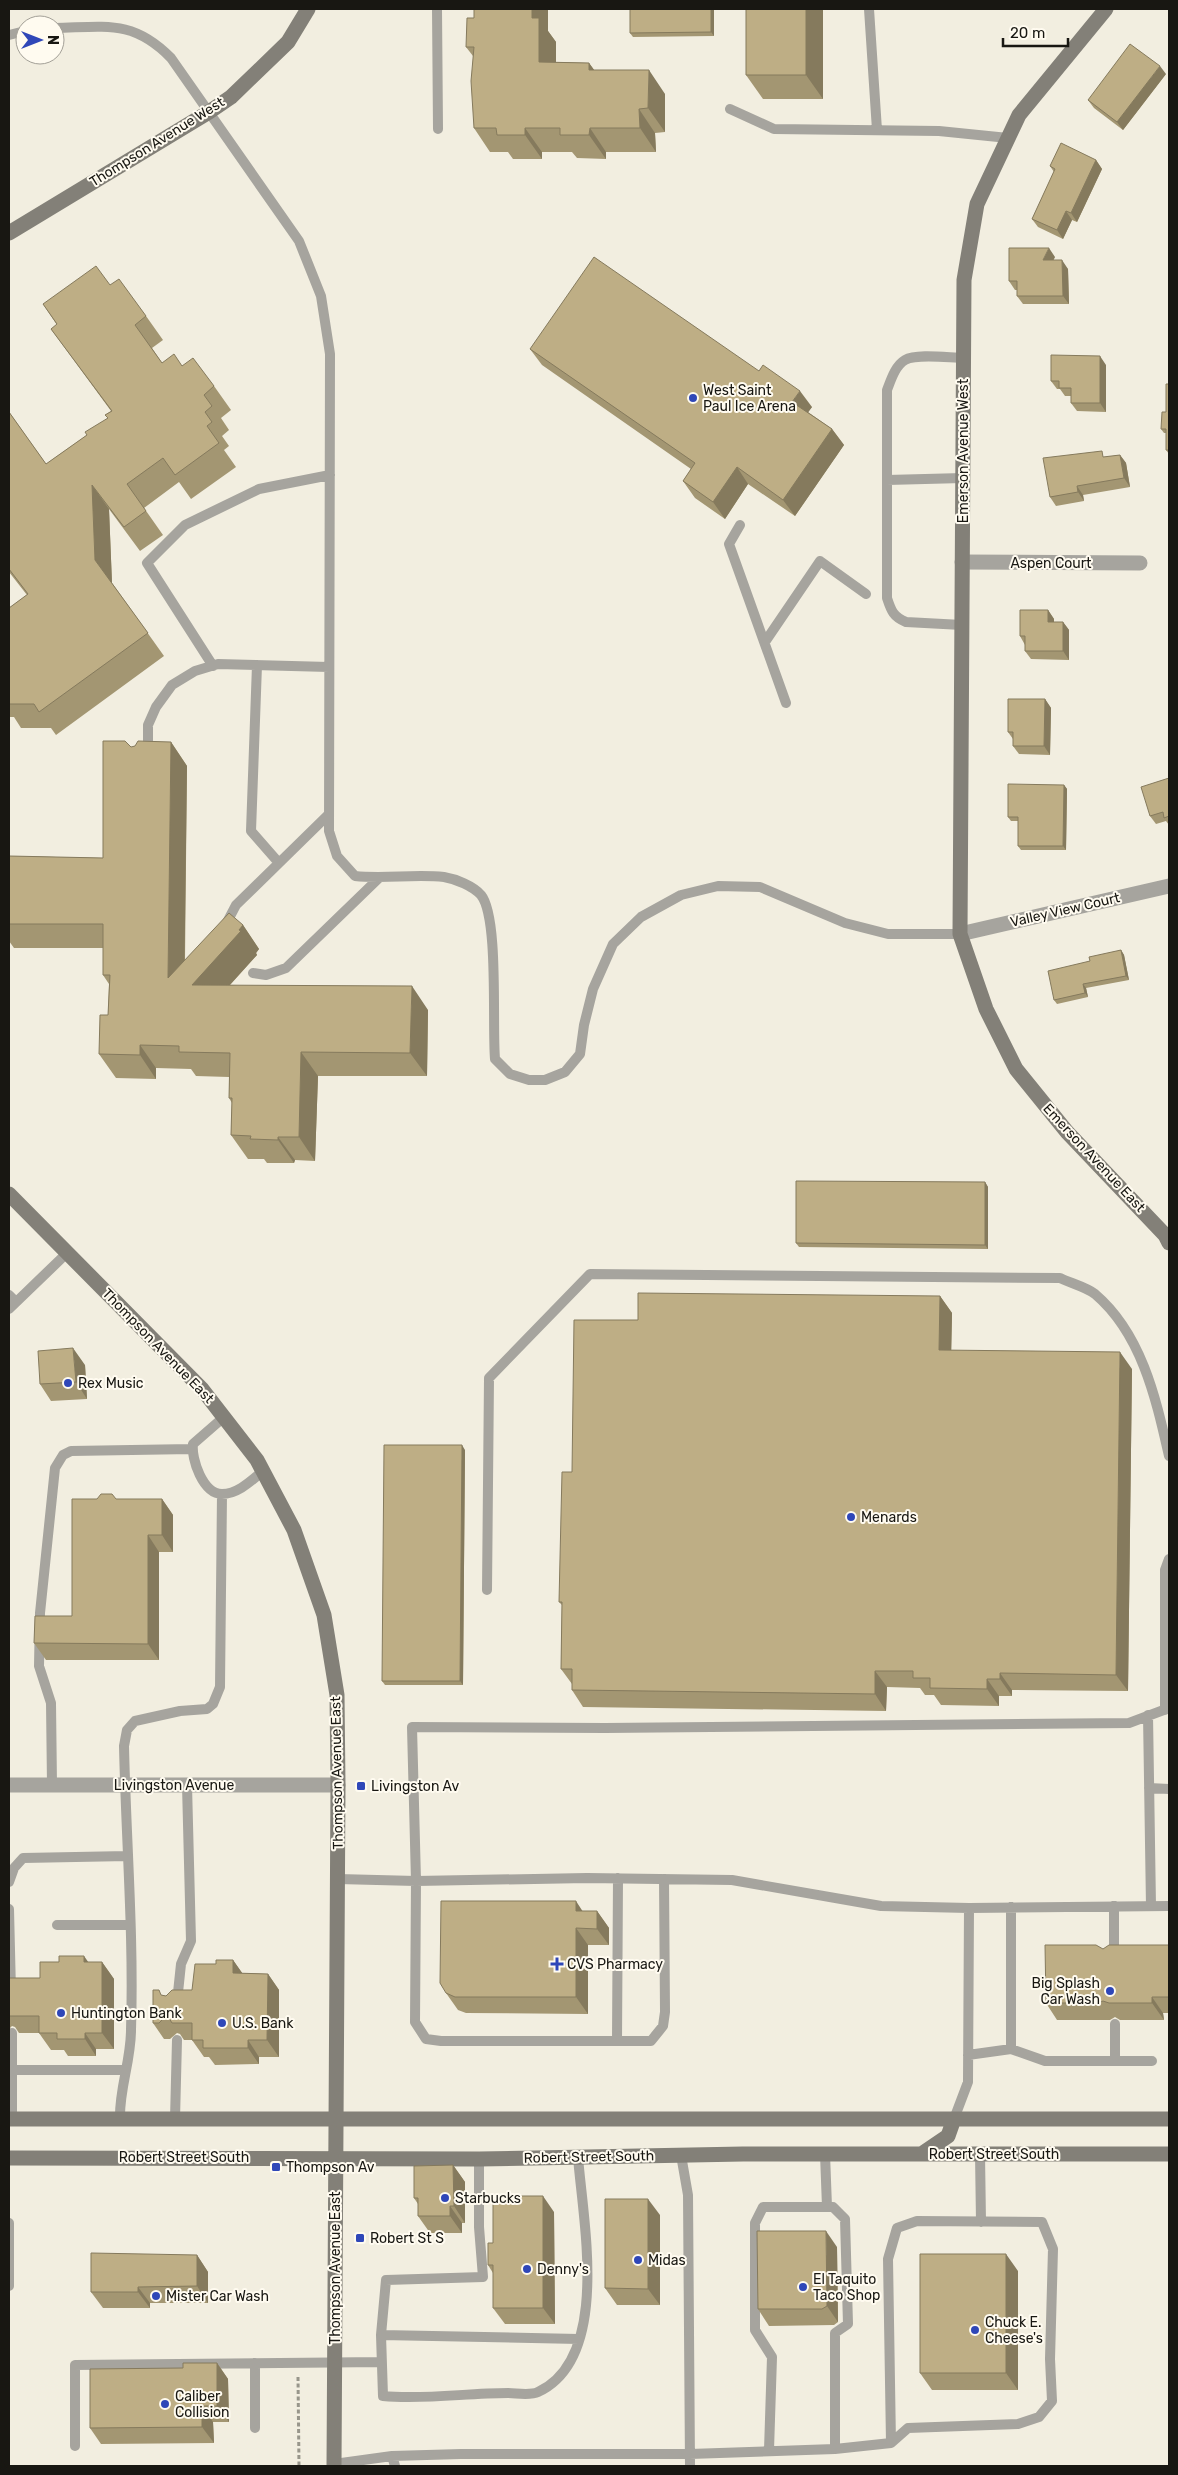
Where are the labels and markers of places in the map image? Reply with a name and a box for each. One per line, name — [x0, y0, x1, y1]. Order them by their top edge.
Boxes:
place label: West Saint Paul Ice Arena — [703, 382, 796, 415]
marker: West Saint Paul Ice Arena — [687, 392, 699, 404]
place label: Rex Music — [78, 1375, 144, 1392]
marker: Rex Music — [62, 1377, 74, 1389]
place label: Menards — [861, 1509, 917, 1526]
marker: Menards — [845, 1511, 857, 1523]
place label: Livingston Av — [371, 1778, 459, 1795]
marker: Livingston Av — [355, 1780, 367, 1792]
place label: CVS Pharmacy — [567, 1956, 663, 1973]
marker: CVS Pharmacy — [551, 1958, 563, 1970]
place label: Big Splash Car Wash — [1032, 1975, 1100, 2008]
marker: Big Splash Car Wash — [1104, 1985, 1116, 1997]
place label: Huntington Bank — [71, 2005, 182, 2022]
marker: Huntington Bank — [55, 2007, 67, 2019]
place label: U.S. Bank — [232, 2015, 294, 2032]
marker: U.S. Bank — [216, 2017, 228, 2029]
place label: Thompson Av — [286, 2159, 375, 2176]
marker: Thompson Av — [270, 2161, 282, 2173]
place label: Starbucks — [455, 2190, 521, 2207]
marker: Starbucks — [439, 2192, 451, 2204]
place label: Robert St S — [370, 2230, 444, 2247]
marker: Robert St S — [354, 2232, 366, 2244]
place label: Midas — [648, 2252, 686, 2269]
marker: Midas — [632, 2254, 644, 2266]
place label: Denny's — [537, 2261, 589, 2278]
marker: Denny's — [521, 2263, 533, 2275]
place label: El Taquito Taco Shop — [813, 2271, 880, 2304]
marker: El Taquito Taco Shop — [797, 2281, 809, 2293]
place label: Mister Car Wash — [166, 2288, 269, 2305]
marker: Mister Car Wash — [150, 2290, 162, 2302]
place label: Chuck E. Cheese's — [985, 2314, 1043, 2347]
marker: Chuck E. Cheese's — [969, 2324, 981, 2336]
place label: Caliber Collision — [175, 2388, 230, 2421]
marker: Caliber Collision — [159, 2398, 171, 2410]

